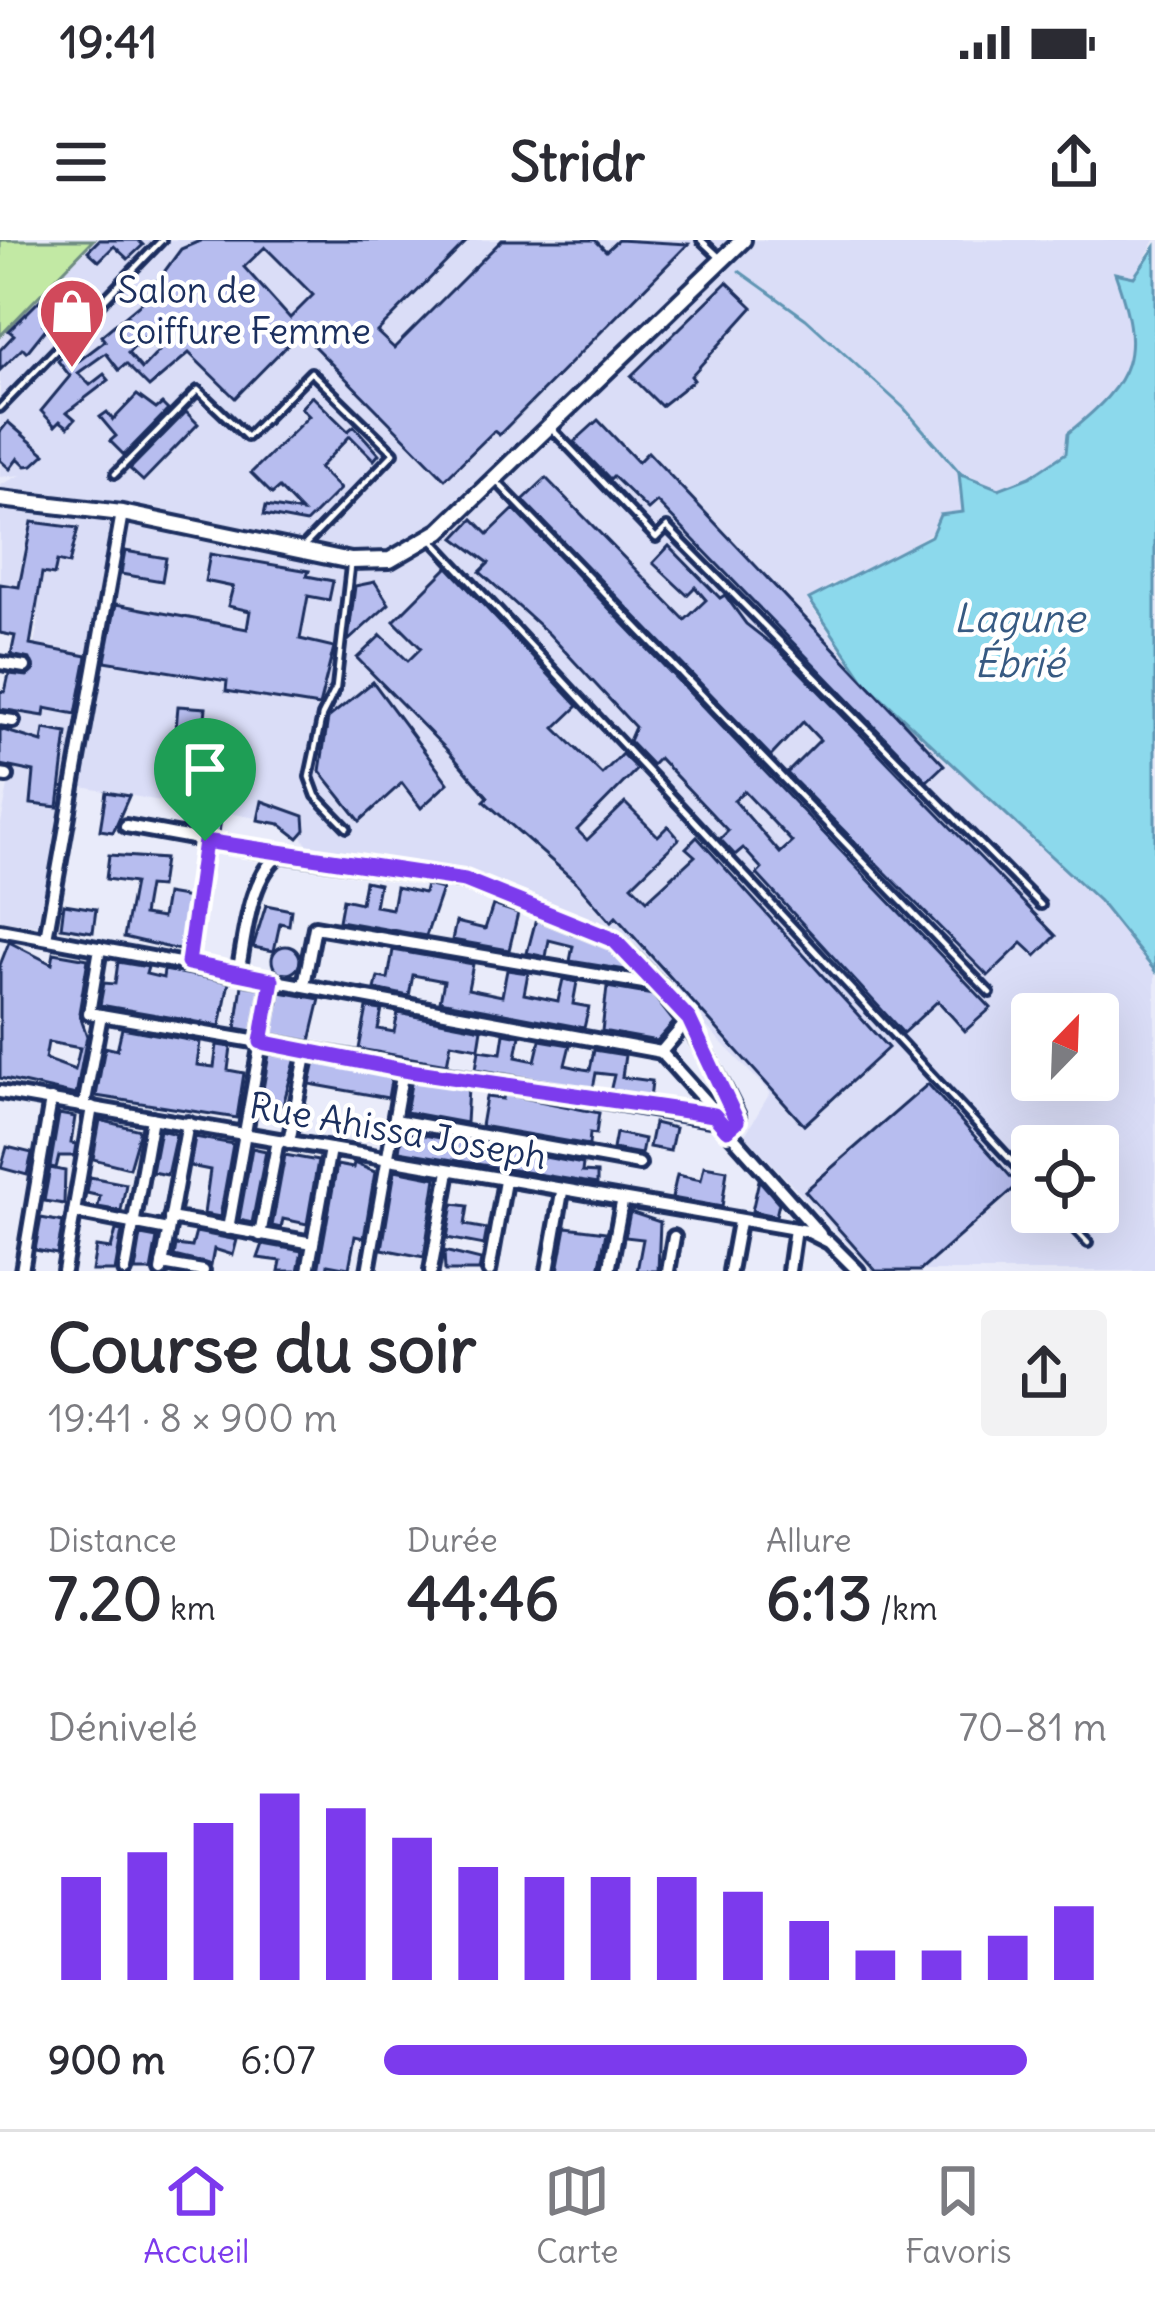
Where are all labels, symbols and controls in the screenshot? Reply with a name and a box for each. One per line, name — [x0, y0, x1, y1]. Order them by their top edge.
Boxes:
text: 19:41 — [60, 14, 157, 70]
text: Stridr — [510, 128, 645, 196]
icon: menu — [48, 129, 114, 195]
icon: share — [1041, 129, 1107, 195]
place label: Salon de coiffure Femme — [118, 268, 371, 354]
shop icon: Salon de coiffure Femme — [37, 276, 107, 370]
water label: Lagune Ébrié — [953, 594, 1088, 688]
pin — [154, 718, 256, 841]
icon: arrive — [172, 736, 238, 802]
north arrow — [1011, 993, 1119, 1101]
map controls — [1011, 993, 1119, 1233]
street label: Rue Ahissa Joseph — [246, 1083, 550, 1179]
button: locate — [1011, 1125, 1119, 1233]
text: Course du soir — [48, 1307, 477, 1390]
button: share — [981, 1310, 1107, 1436]
text: 19:41 · 8 × 900 m — [48, 1394, 338, 1443]
text: Distance — [48, 1519, 177, 1561]
text: Durée — [407, 1519, 498, 1561]
text: Allure — [766, 1519, 852, 1561]
text: 7.20 — [48, 1561, 162, 1636]
text: 44:46 — [407, 1561, 559, 1636]
text: 6:13 — [766, 1561, 872, 1636]
text: km — [162, 1587, 216, 1629]
text: /km — [872, 1587, 938, 1629]
text: Dénivelé — [48, 1703, 198, 1752]
text: 70–81 m — [959, 1703, 1107, 1752]
text: 900 m — [48, 2036, 165, 2085]
text: 6:07 — [240, 2036, 316, 2085]
tab: Accueil — [143, 2158, 250, 2272]
tab: Carte — [536, 2158, 619, 2272]
tab: Favoris — [905, 2158, 1012, 2272]

